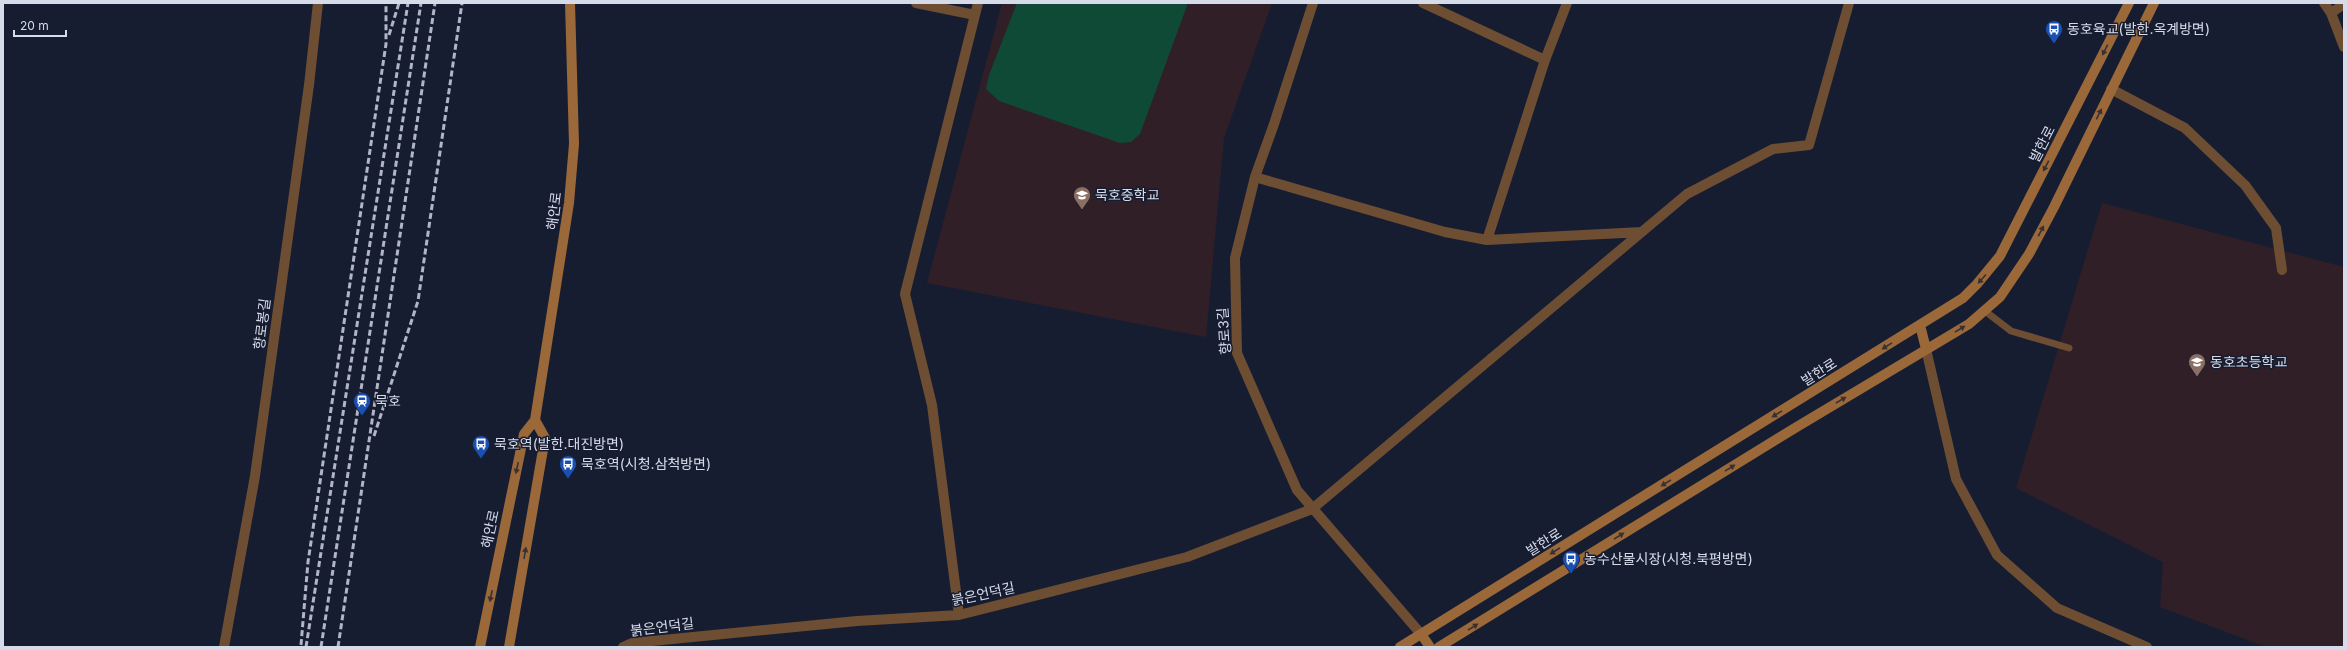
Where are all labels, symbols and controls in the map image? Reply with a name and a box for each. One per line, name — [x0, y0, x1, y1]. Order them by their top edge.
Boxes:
scale bar — [14, 12, 66, 38]
text: 20 m — [20, 18, 49, 33]
bus stop icon: 동호육교(발한.옥계방면) — [2044, 19, 2064, 44]
place label: 동호육교(발한.옥계방면) — [2067, 20, 2210, 37]
one-way arrow — [2102, 44, 2108, 56]
one-way arrow — [2096, 109, 2102, 120]
street label: 발한로 — [2025, 123, 2058, 165]
one-way arrow — [2043, 160, 2049, 172]
school or university icon: 묵호중학교 — [1072, 185, 1092, 210]
place label: 묵호중학교 — [1095, 186, 1160, 203]
street label: 해안로 — [543, 191, 564, 231]
one-way arrow — [2038, 225, 2045, 237]
one-way arrow — [1978, 274, 1987, 283]
street label: 향로봉길 — [250, 297, 273, 351]
street label: 향로3길 — [1213, 307, 1234, 355]
one-way arrow — [1954, 326, 1966, 333]
one-way arrow — [1882, 342, 1892, 350]
school or university icon: 동호초등학교 — [2187, 352, 2207, 377]
place label: 동호초등학교 — [2210, 353, 2287, 370]
street label: 발한로 — [1798, 354, 1840, 389]
station icon: 묵호 — [352, 391, 372, 416]
place label: 묵호 — [375, 392, 401, 409]
one-way arrow — [1835, 397, 1847, 404]
one-way arrow — [1771, 411, 1782, 418]
bus stop icon: 묵호역(발한.대진방면) — [471, 434, 491, 459]
place label: 묵호역(발한.대진방면) — [494, 435, 624, 452]
bus stop icon: 묵호역(시청.삼척방면) — [558, 454, 578, 479]
place label: 묵호역(시청.삼척방면) — [581, 455, 711, 472]
one-way arrow — [514, 462, 520, 475]
one-way arrow — [1725, 464, 1735, 472]
one-way arrow — [1661, 479, 1671, 487]
street label: 해안로 — [477, 508, 502, 550]
street label: 발한로 — [1523, 524, 1565, 559]
one-way arrow — [1613, 533, 1625, 540]
one-way arrow — [522, 547, 528, 559]
one-way arrow — [1549, 548, 1561, 555]
bus stop icon: 농수산물시장(시청.북평방면) — [1561, 549, 1581, 574]
place label: 농수산물시장(시청.북평방면) — [1584, 550, 1753, 567]
street label: 붉은언덕길 — [950, 579, 1016, 609]
one-way arrow — [487, 589, 493, 602]
street label: 붉은언덕길 — [629, 614, 695, 639]
one-way arrow — [1467, 623, 1478, 630]

